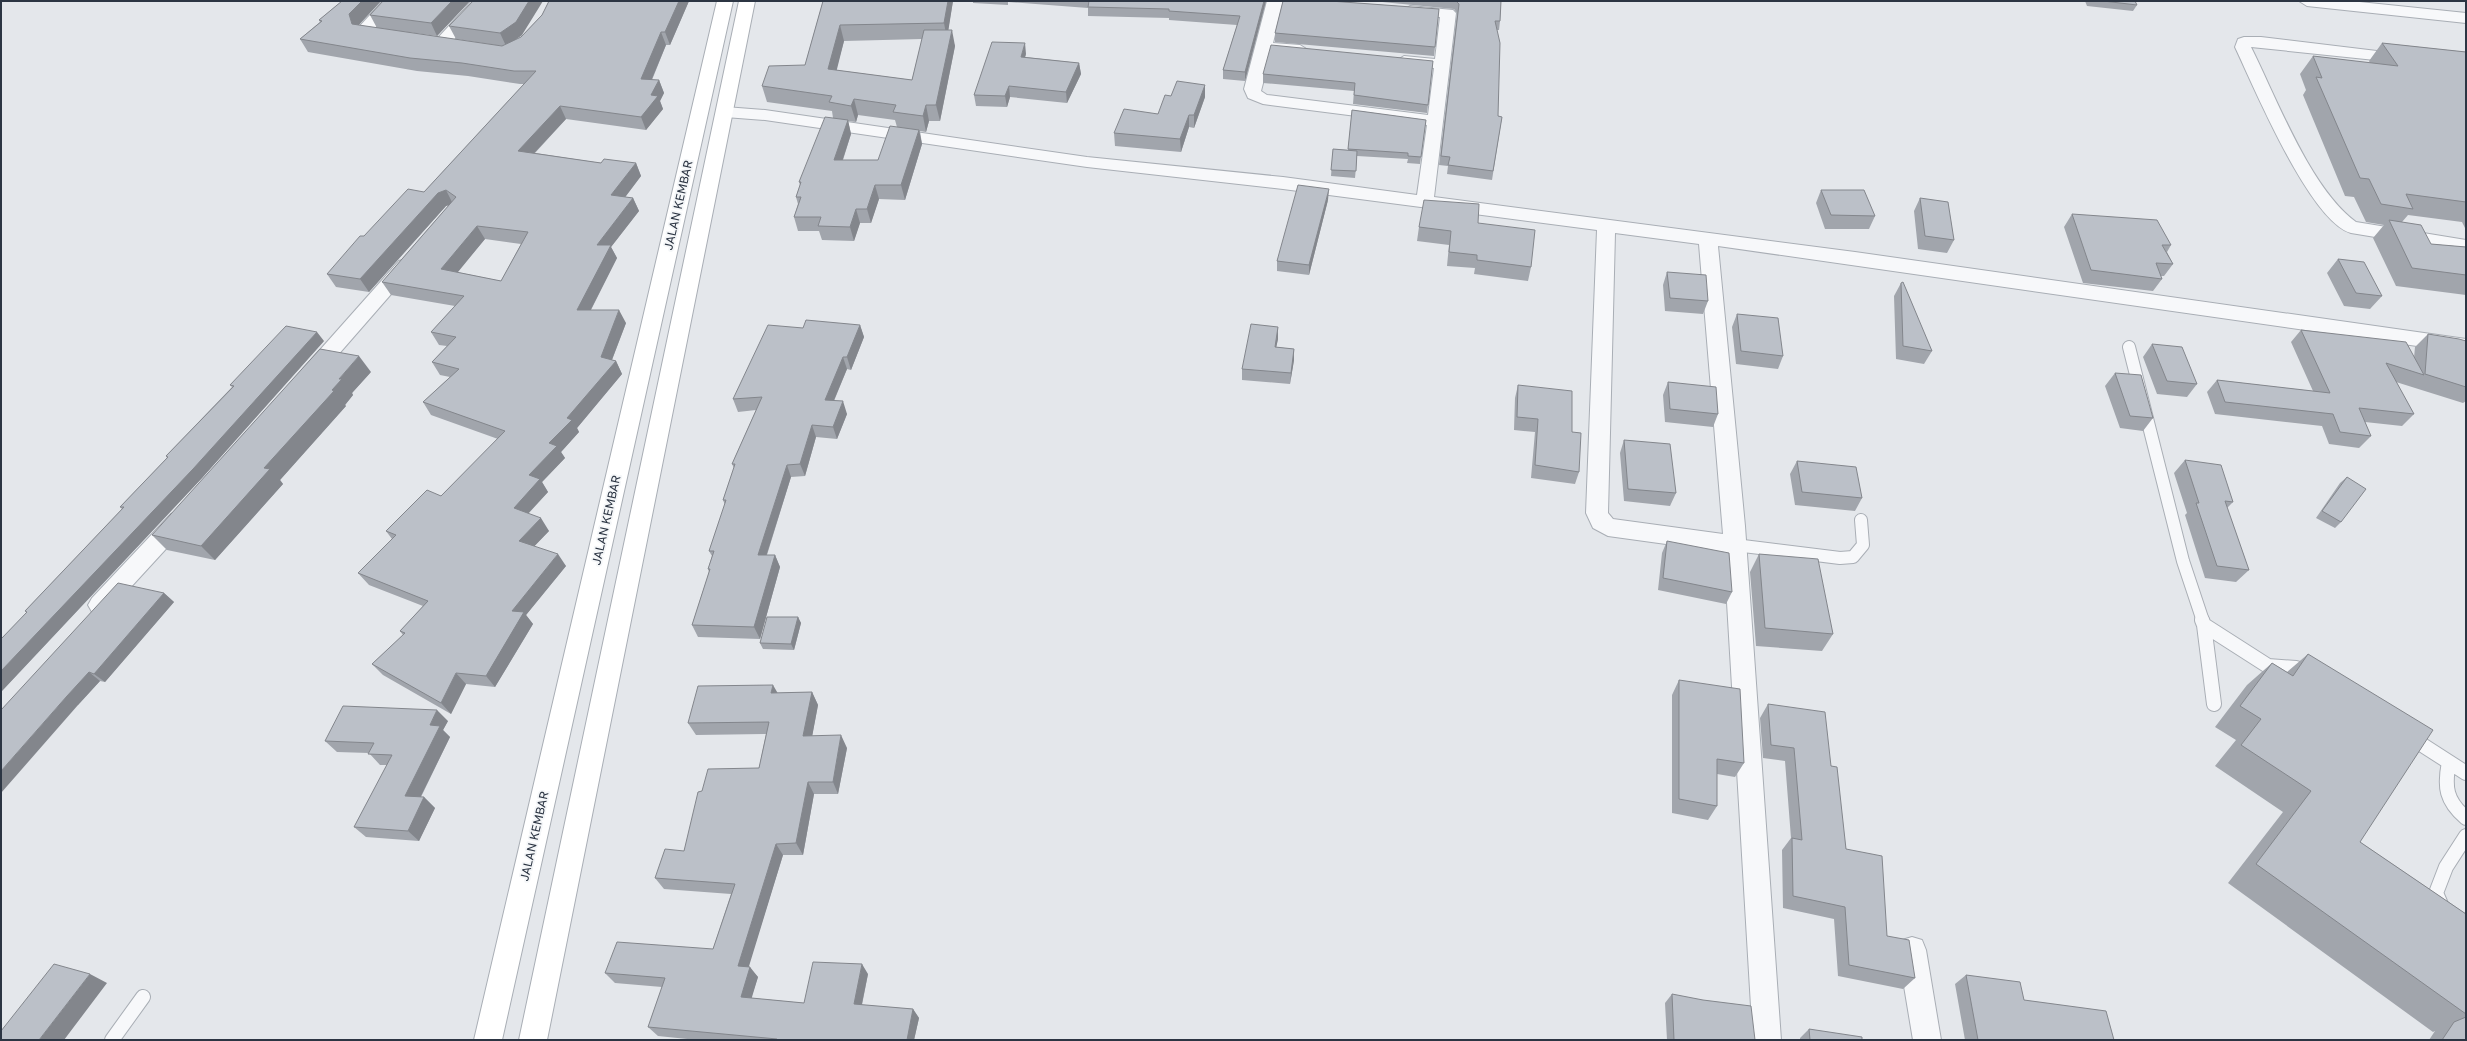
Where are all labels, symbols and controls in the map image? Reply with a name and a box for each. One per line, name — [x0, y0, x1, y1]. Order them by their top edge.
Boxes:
street label: JALAN KEMBAR — [660, 159, 696, 251]
street label: JALAN KEMBAR — [588, 474, 624, 566]
street label: JALAN KEMBAR — [516, 790, 552, 882]

